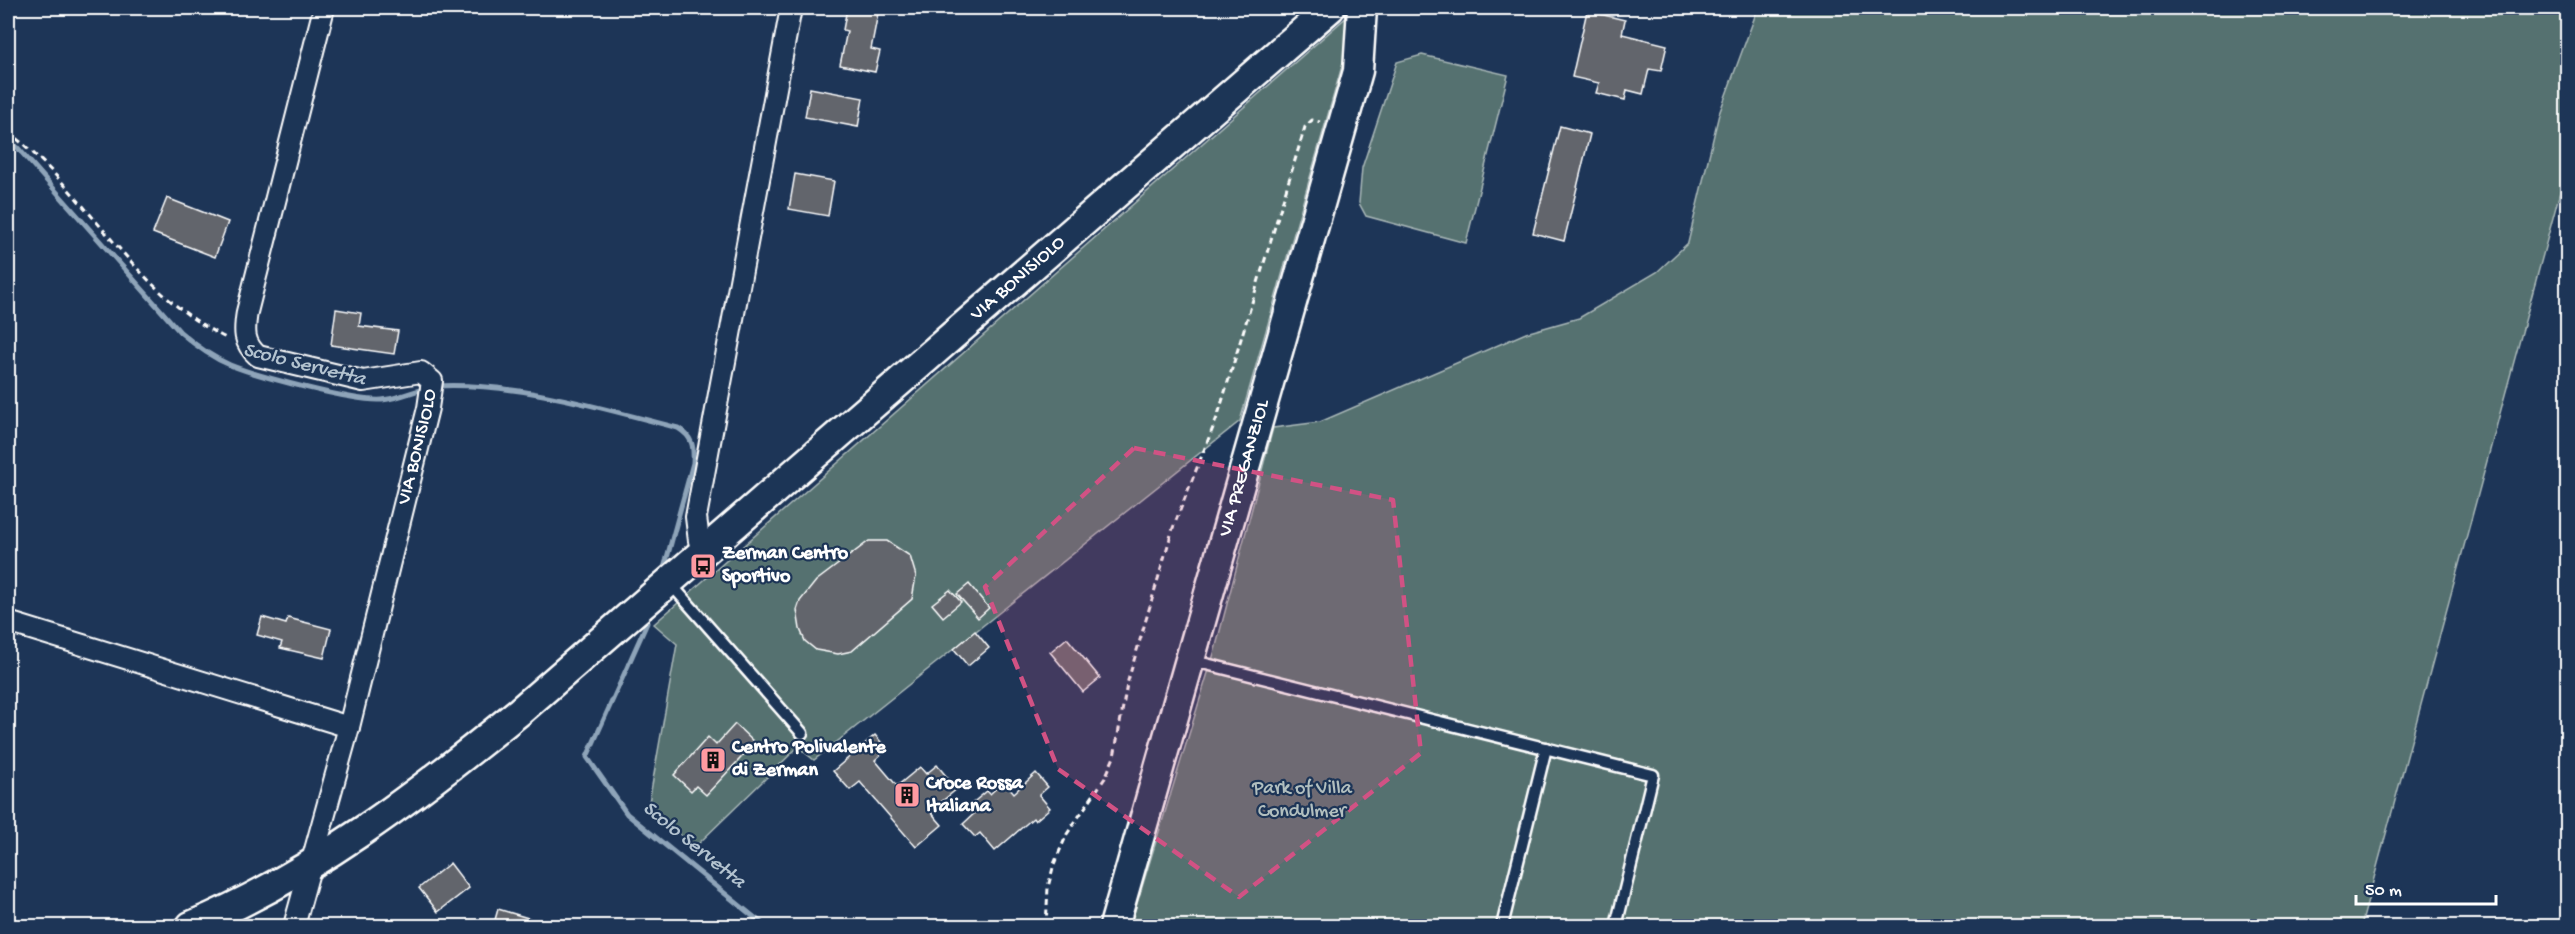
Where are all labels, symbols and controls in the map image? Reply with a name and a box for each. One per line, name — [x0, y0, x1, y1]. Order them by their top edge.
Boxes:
street label: VIA BONISIOLO — [965, 231, 1070, 327]
water label: Scolo Servetta — [240, 339, 369, 394]
street label: VIA BONISIOLO — [393, 388, 442, 508]
street label: VIA PREGANZIOL — [1214, 397, 1275, 540]
place label: Zerman Centro Sportivo — [722, 543, 849, 589]
bus stop icon: Zerman Centro Sportivo — [688, 551, 718, 581]
place label: Centro Polivalente di Zerman — [731, 737, 886, 783]
building icon: Centro Polivalente di Zerman — [698, 745, 728, 775]
place label: Croce Rossa Italiana — [925, 773, 1024, 819]
park label: Park of Villa Condulmer — [1251, 778, 1353, 824]
building icon: Croce Rossa Italiana — [892, 780, 922, 810]
water label: Scolo Servetta — [636, 797, 751, 896]
scale bar — [2356, 868, 2496, 906]
text: 50 m — [2365, 881, 2402, 902]

